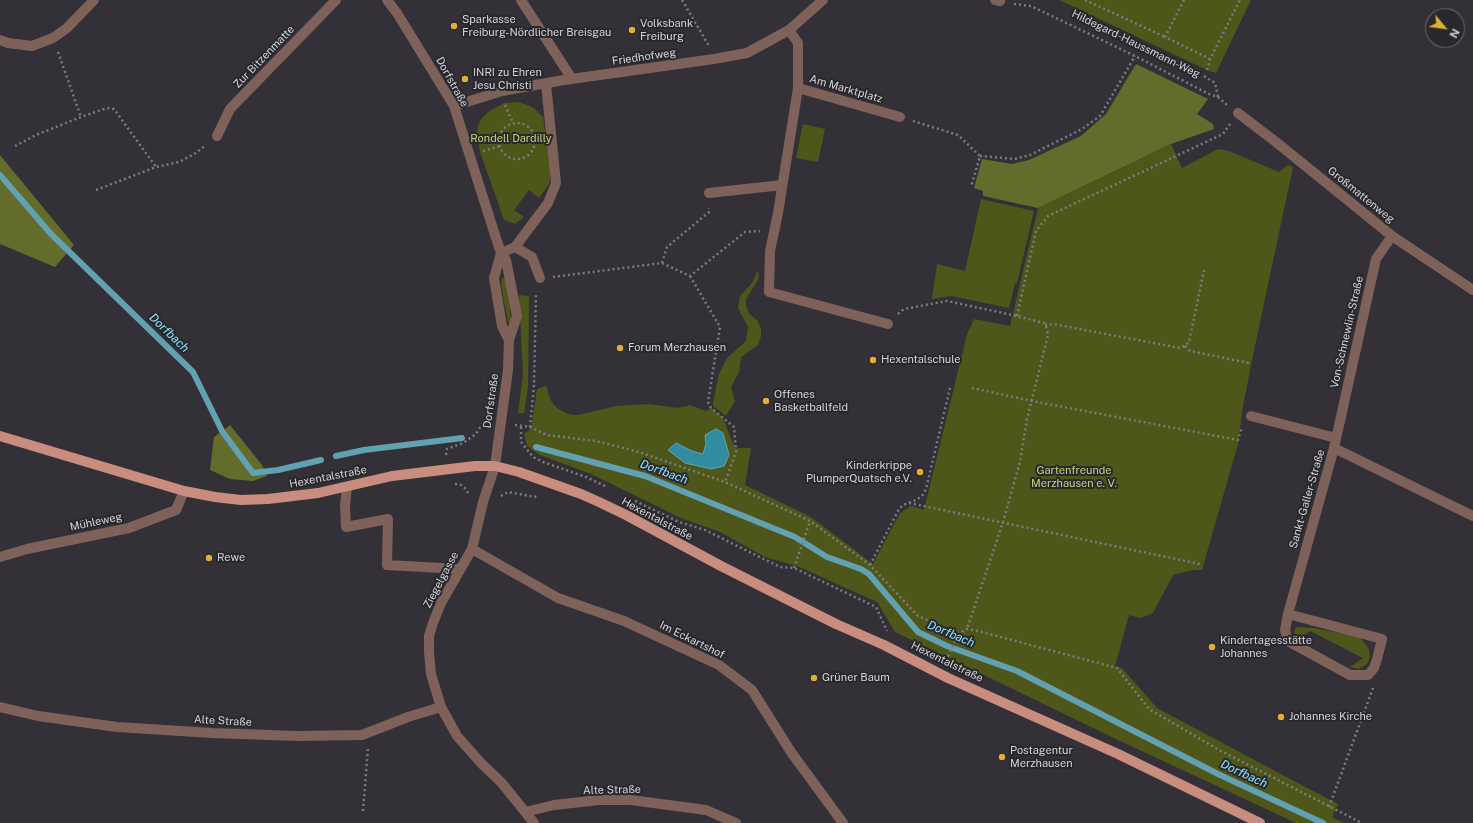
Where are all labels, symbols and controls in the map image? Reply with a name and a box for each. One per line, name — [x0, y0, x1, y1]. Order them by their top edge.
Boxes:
street label: Hildegard-Haussmann-Weg — [1070, 7, 1202, 81]
north arrow — [1425, 8, 1465, 48]
place label: Sparkasse Freiburg-Nördlicher Breisgau — [462, 13, 611, 39]
place label: Volksbank Freiburg — [640, 17, 693, 43]
marker: Sparkasse Freiburg-Nördlicher Breisgau — [449, 21, 459, 31]
street label: Zur Bitzenmatte — [231, 23, 297, 91]
marker: Volksbank Freiburg — [627, 25, 637, 35]
text: N — [1447, 27, 1462, 40]
street label: Friedhofweg — [611, 46, 677, 68]
street label: Dorfstraße — [433, 55, 471, 109]
place label: INRI zu Ehren Jesu Christi — [473, 66, 542, 92]
street label: Am Marktplatz — [808, 72, 884, 106]
marker: INRI zu Ehren Jesu Christi — [460, 74, 470, 84]
park label: Rondell Dardilly — [470, 132, 552, 146]
street label: Großmattenweg — [1325, 164, 1397, 226]
street label: Von-Schnewlin-Straße — [1328, 275, 1366, 389]
water label: Dorfbach — [146, 310, 192, 356]
place label: Forum Merzhausen — [628, 341, 726, 355]
marker: Forum Merzhausen — [615, 343, 625, 353]
place label: Hexentalschule — [881, 353, 961, 367]
marker: Hexentalschule — [868, 355, 878, 365]
street label: Dorfstraße — [481, 373, 501, 429]
place label: Offenes Basketballfeld — [774, 388, 848, 414]
marker: Offenes Basketballfeld — [761, 396, 771, 406]
street label: Sankt-Galler-Straße — [1287, 448, 1327, 550]
water label: Dorfbach — [638, 457, 690, 487]
place label: Kinderkrippe PlumperQuatsch e.V. — [806, 459, 912, 485]
street label: Hexentalstraße — [288, 463, 368, 491]
park label: Gartenfreunde Merzhausen e. V. — [1031, 464, 1117, 490]
marker: Kinderkrippe PlumperQuatsch e.V. — [915, 467, 925, 477]
street label: Hexentalstraße — [619, 495, 695, 543]
street label: Mühleweg — [69, 510, 123, 534]
street label: Ziegelgasse — [421, 549, 461, 611]
place label: Rewe — [217, 551, 245, 565]
marker: Rewe — [204, 553, 214, 563]
water label: Dorfbach — [925, 618, 977, 650]
street label: Im Eckartshof — [657, 619, 727, 661]
place label: Kindertagesstätte Johannes — [1220, 634, 1312, 660]
street label: Hexentalstraße — [909, 639, 985, 685]
marker: Kindertagesstätte Johannes — [1207, 642, 1217, 652]
place label: Grüner Baum — [822, 671, 890, 685]
marker: Grüner Baum — [809, 673, 819, 683]
place label: Johannes Kirche — [1289, 710, 1372, 724]
marker: Johannes Kirche — [1276, 712, 1286, 722]
street label: Alte Straße — [194, 713, 252, 729]
place label: Postagentur Merzhausen — [1010, 744, 1073, 770]
marker: Postagentur Merzhausen — [997, 752, 1007, 762]
water label: Dorfbach — [1218, 757, 1270, 791]
street label: Alte Straße — [583, 783, 641, 797]

